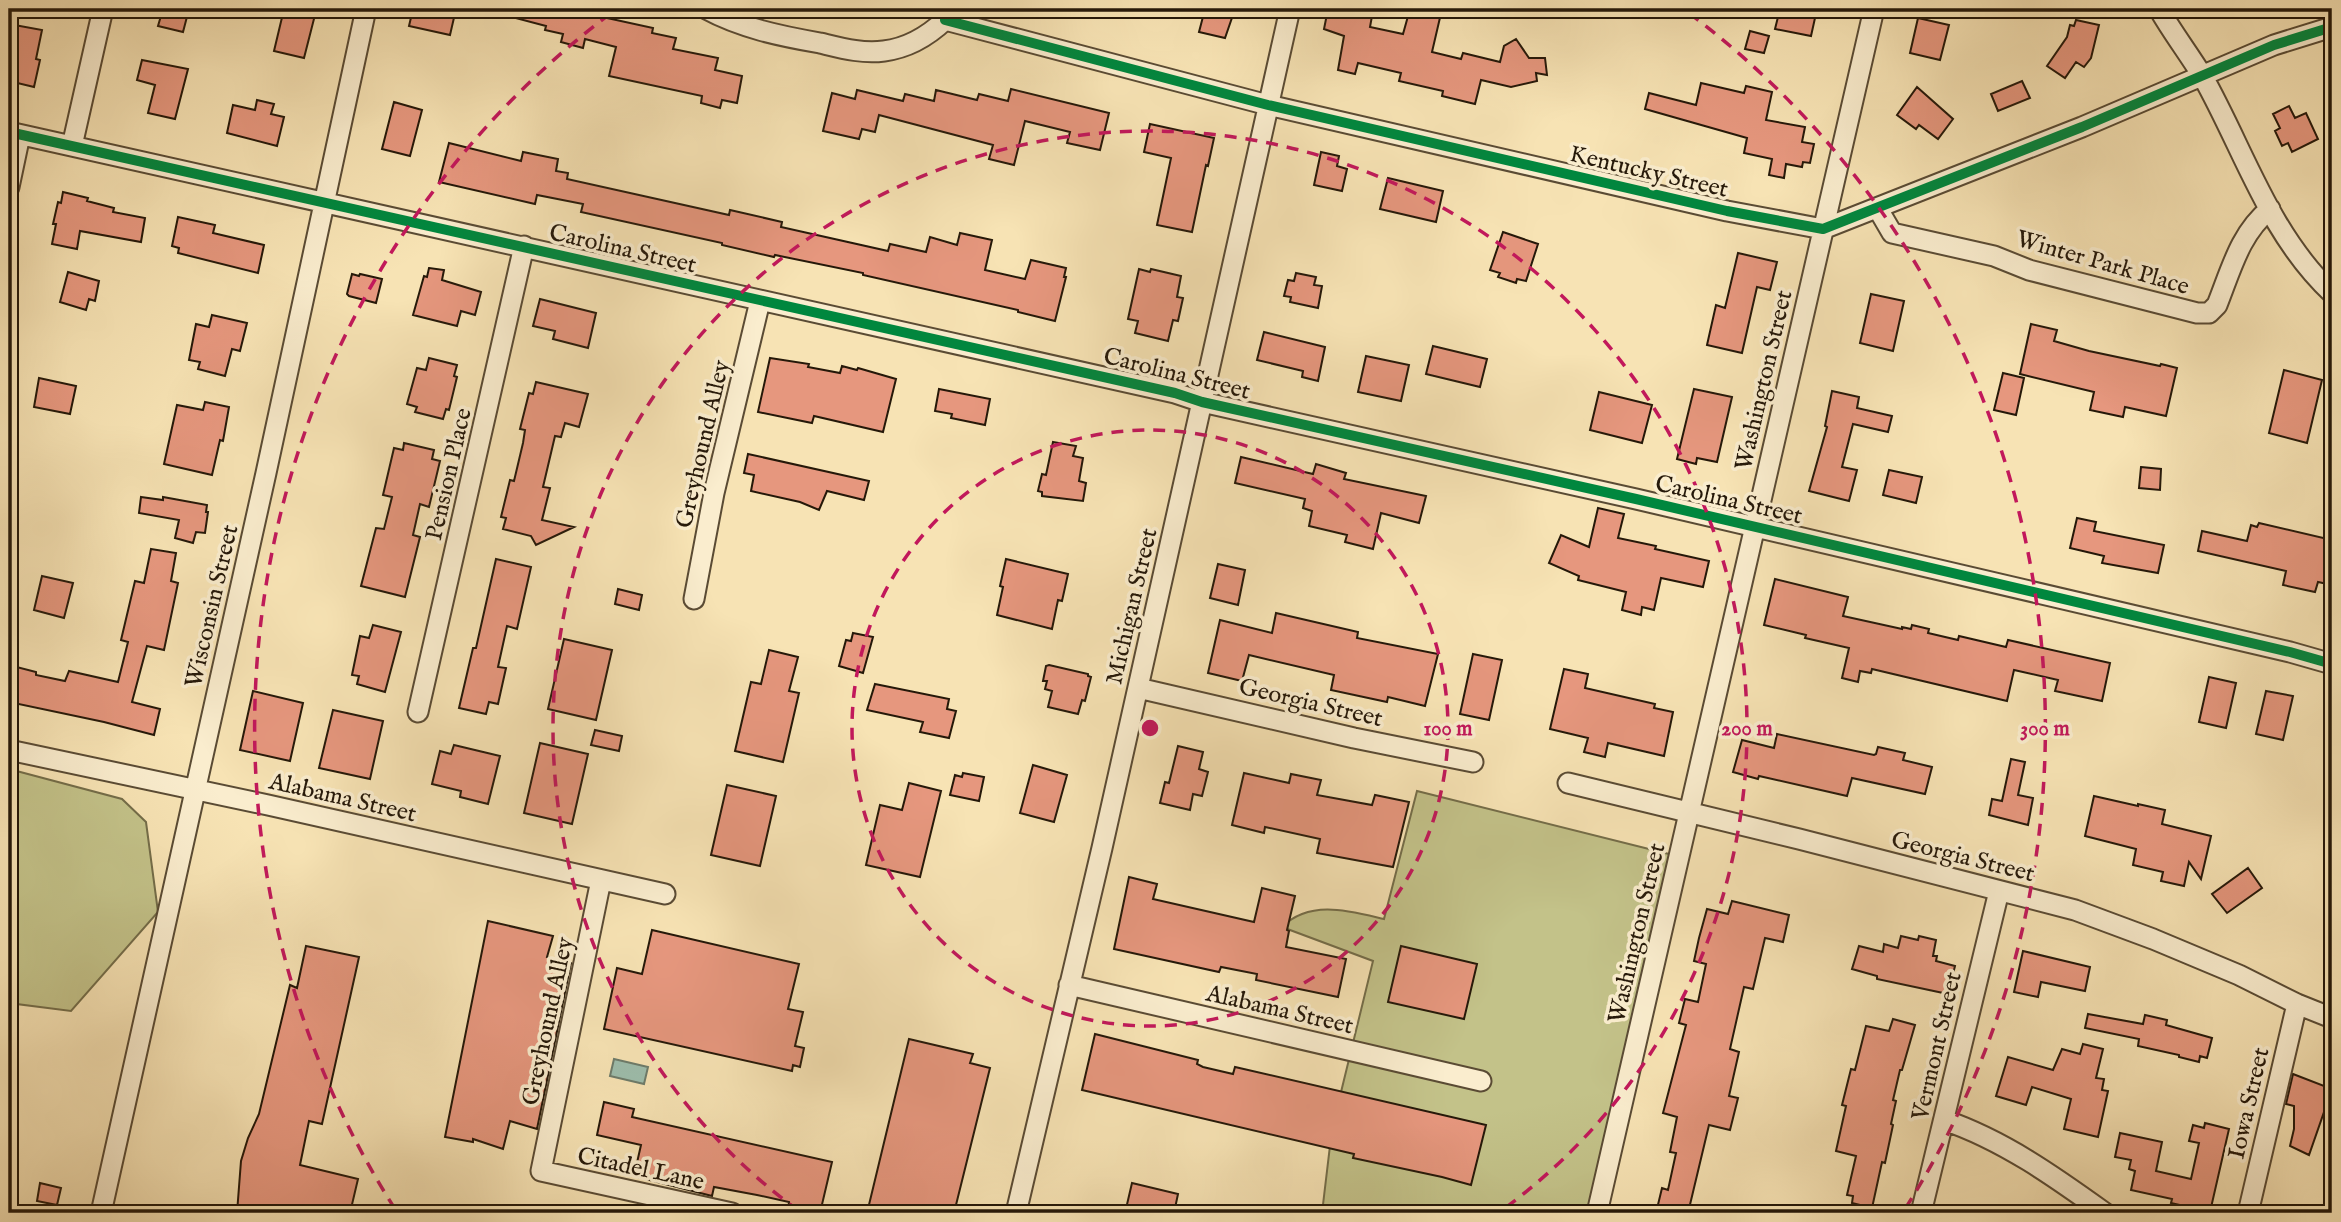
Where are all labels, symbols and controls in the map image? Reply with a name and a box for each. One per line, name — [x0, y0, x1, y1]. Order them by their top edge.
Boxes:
street label: Kentucky Street — [1566, 139, 1731, 206]
street label: Carolina Street — [546, 217, 699, 281]
street label: Winter Park Place — [2013, 224, 2193, 303]
street label: Washington Street — [1729, 287, 1800, 473]
street label: Carolina Street — [1100, 341, 1253, 408]
street label: Greyhound Alley — [669, 357, 738, 531]
street label: Pension Place — [419, 405, 480, 544]
street label: Carolina Street — [1652, 468, 1805, 532]
street label: Wisconsin Street — [179, 522, 246, 691]
street label: Michigan Street — [1099, 525, 1165, 687]
street label: Georgia Street — [1236, 672, 1385, 735]
centre of rings — [1138, 716, 1162, 740]
text: 100 m — [1423, 716, 1473, 743]
text: 200 m — [1721, 716, 1773, 743]
text: 300 m — [2020, 716, 2070, 743]
street label: Alabama Street — [265, 766, 419, 830]
street label: Georgia Street — [1888, 825, 2037, 890]
street label: Washington Street — [1602, 840, 1673, 1026]
street label: Greyhound Alley — [515, 934, 581, 1108]
street label: Vermont Street — [1905, 969, 1970, 1125]
street label: Alabama Street — [1202, 978, 1356, 1042]
street label: Iowa Street — [2222, 1044, 2277, 1162]
street label: Citadel Lane — [574, 1141, 707, 1198]

